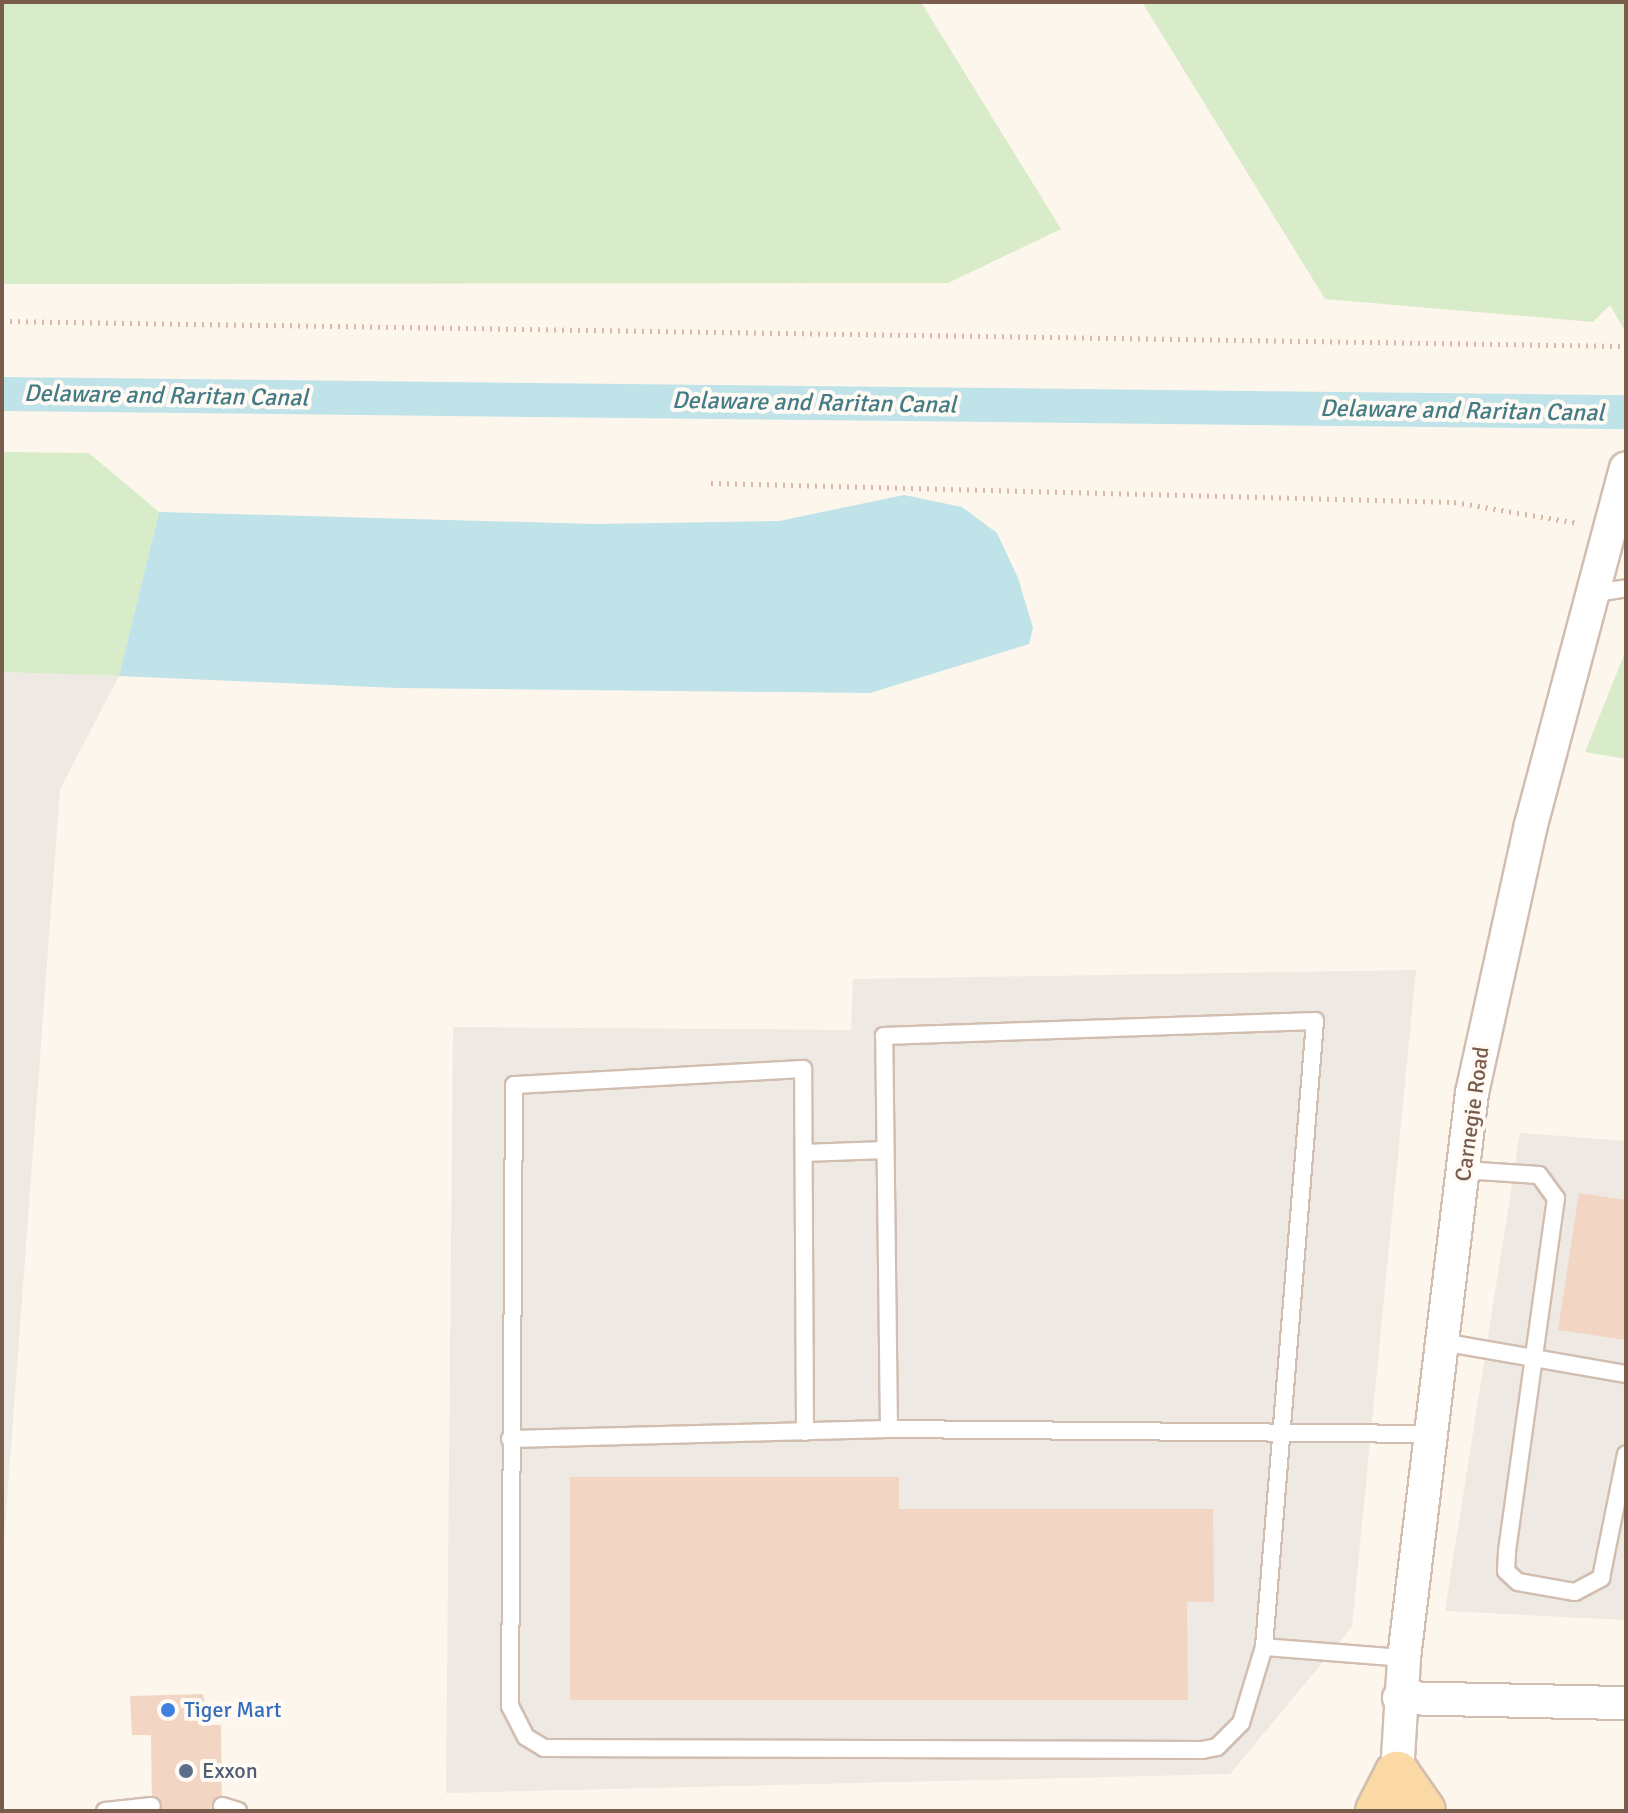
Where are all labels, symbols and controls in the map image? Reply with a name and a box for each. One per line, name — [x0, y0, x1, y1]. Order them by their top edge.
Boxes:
water label: Delaware and Raritan Canal — [24, 379, 308, 413]
water label: Delaware and Raritan Canal — [672, 386, 956, 420]
water label: Delaware and Raritan Canal — [1320, 394, 1604, 428]
street label: Carnegie Road — [1449, 1045, 1495, 1183]
place label: Tiger Mart — [184, 1697, 282, 1723]
marker: Tiger Mart — [159, 1701, 177, 1719]
place label: Exxon — [202, 1758, 258, 1784]
marker: Exxon — [177, 1762, 195, 1780]

